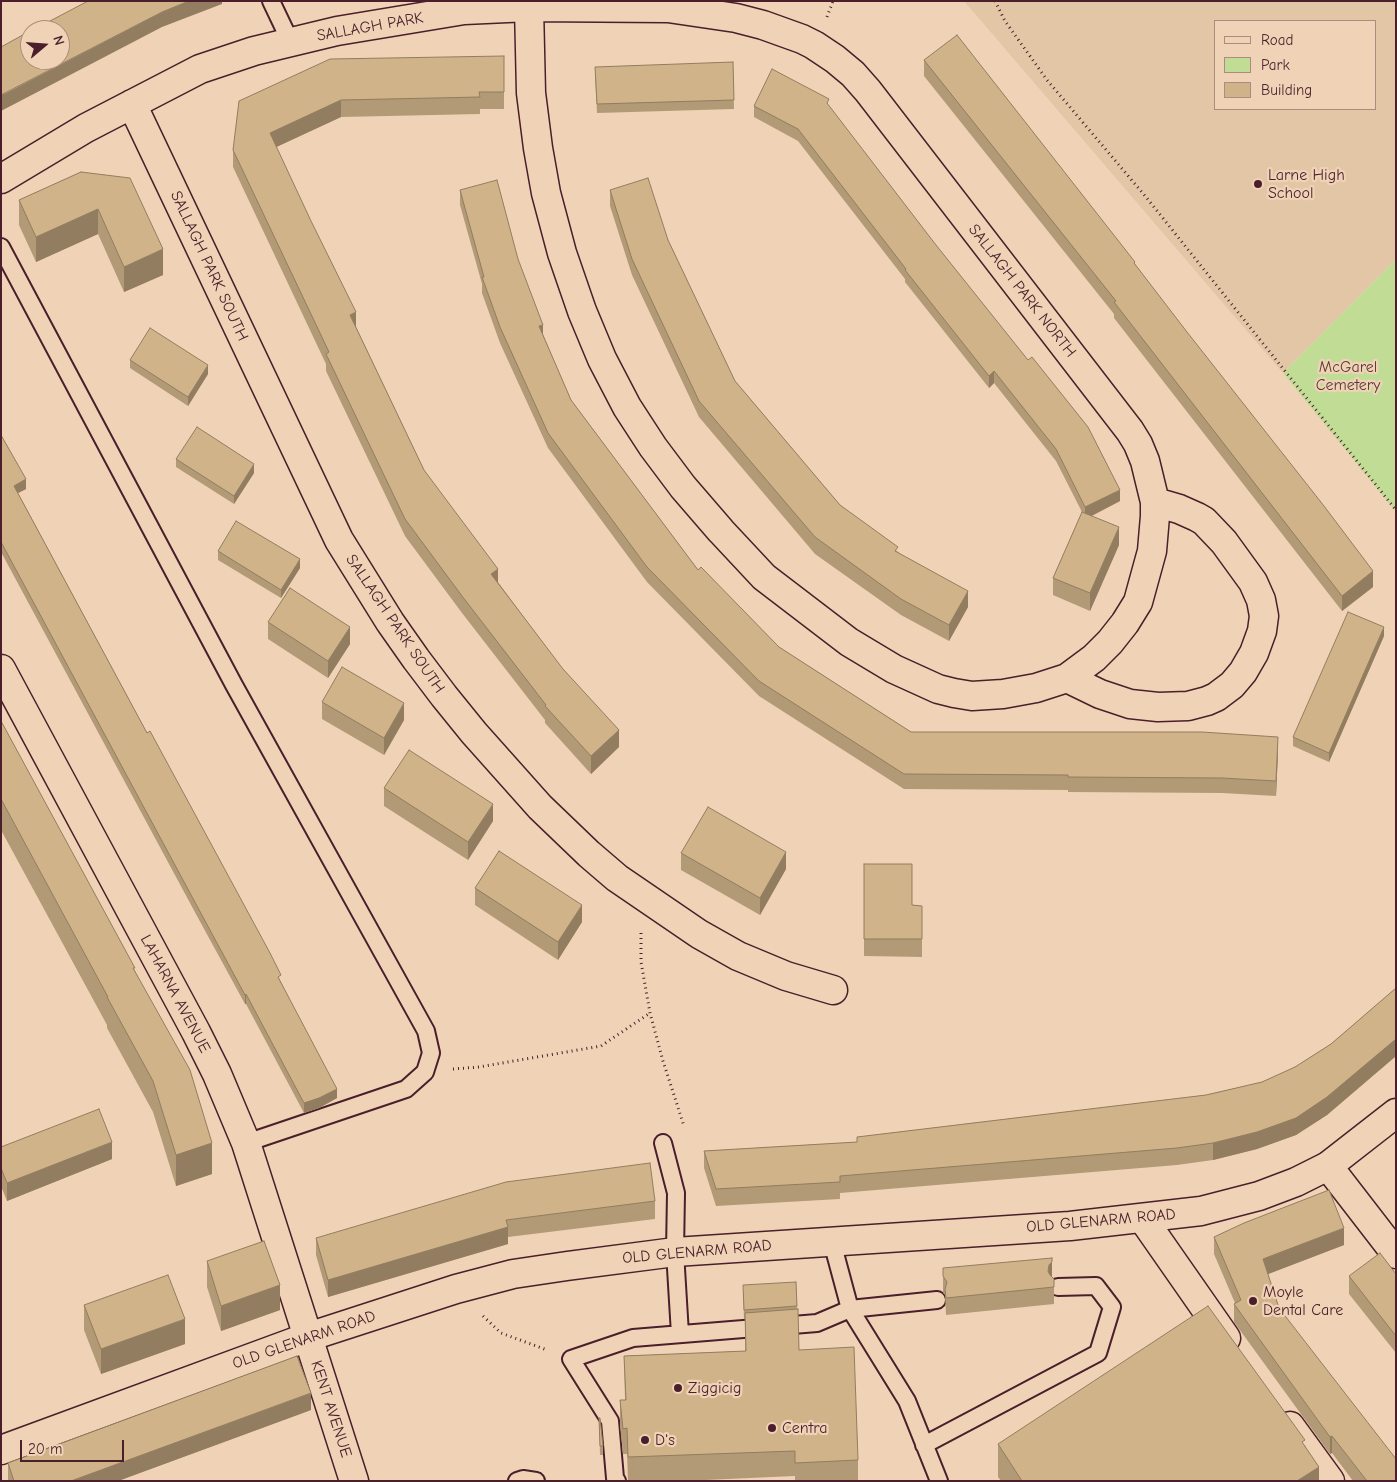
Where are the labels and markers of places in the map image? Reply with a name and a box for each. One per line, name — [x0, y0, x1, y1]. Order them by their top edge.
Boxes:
place label: Larne High School — [1268, 165, 1345, 203]
marker: Larne High School — [1252, 178, 1264, 190]
place label: Moyle Dental Care — [1263, 1282, 1343, 1320]
marker: Moyle Dental Care — [1247, 1295, 1259, 1307]
place label: Ziggicig — [688, 1378, 741, 1398]
marker: Ziggicig — [672, 1382, 684, 1394]
place label: Centra — [782, 1418, 828, 1438]
marker: Centra — [766, 1422, 778, 1434]
place label: D's — [655, 1430, 675, 1450]
marker: D's — [639, 1434, 651, 1446]

